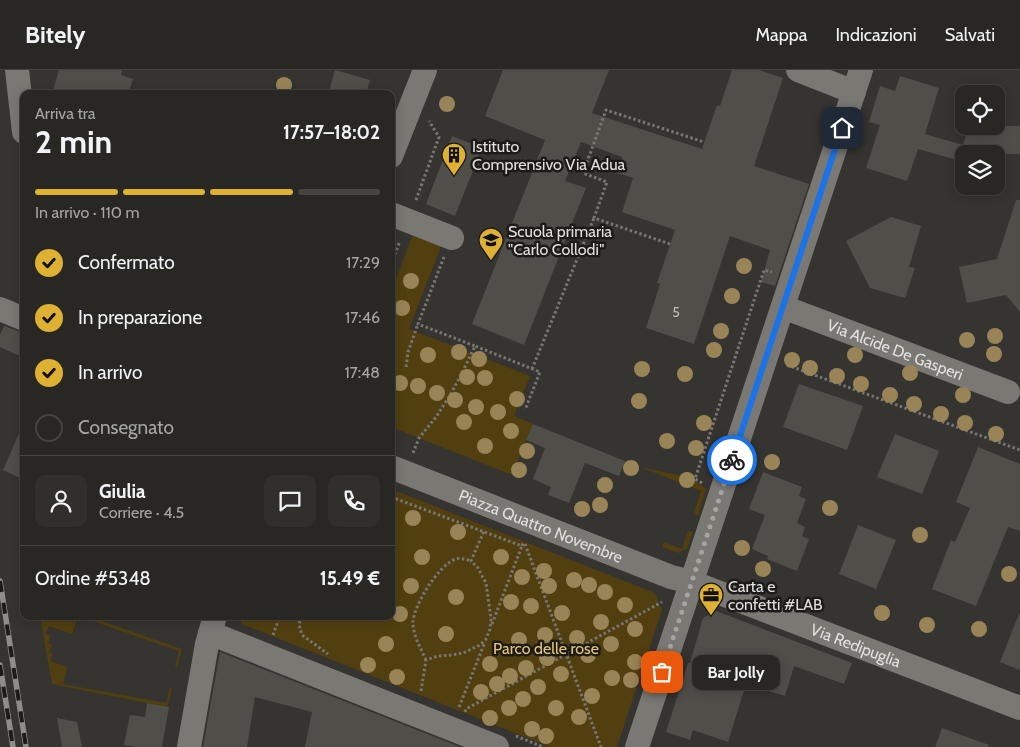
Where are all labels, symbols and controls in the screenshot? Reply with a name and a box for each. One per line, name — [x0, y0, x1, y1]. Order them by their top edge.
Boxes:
text: Bitely — [25, 20, 85, 49]
text: Mappa — [756, 24, 807, 46]
text: Indicazioni — [835, 24, 917, 46]
text: Salvati — [945, 24, 995, 46]
map controls — [955, 85, 1005, 195]
button: locate — [955, 85, 1005, 135]
text: Arriva tra — [35, 104, 95, 123]
pin — [821, 107, 863, 149]
icon: home — [828, 114, 856, 142]
text: 17:57–18:02 — [283, 121, 380, 144]
text: 2 min — [35, 122, 112, 161]
place label: Istituto Comprensivo Via Adua — [472, 137, 626, 174]
building icon: Istituto Comprensivo Via Adua — [441, 142, 467, 176]
button: layers — [955, 145, 1005, 195]
text: In arrivo · 110 m — [35, 203, 139, 222]
place label: Scuola primaria "Carlo Collodi" — [508, 222, 612, 259]
school or university icon: Scuola primaria "Carlo Collodi" — [478, 227, 504, 261]
icon: check — [35, 249, 63, 277]
text: Confermato — [78, 251, 175, 274]
text: 17:29 — [346, 253, 380, 272]
house number: 5 — [672, 303, 680, 321]
icon: check — [35, 304, 63, 332]
text: In preparazione — [78, 306, 202, 329]
text: 17:46 — [345, 308, 380, 327]
street label: Via Alcide De Gasperi — [824, 316, 966, 384]
icon: check — [35, 359, 63, 387]
text: In arrivo — [78, 361, 142, 384]
text: 17:48 — [344, 363, 380, 382]
text: Consegnato — [78, 416, 174, 439]
courier — [707, 435, 757, 485]
icon: bike — [718, 446, 746, 474]
button: person — [35, 475, 87, 527]
button: chat — [264, 475, 316, 527]
button: phone — [328, 475, 380, 527]
text: Giulia — [99, 480, 146, 503]
street label: Piazza Quattro Novembre — [456, 486, 625, 567]
text: Corriere · 4.5 — [99, 503, 184, 522]
text: Ordine #5348 — [35, 567, 151, 590]
text: 15.49 € — [320, 567, 380, 590]
place label: Carta e confetti #LAB — [728, 577, 823, 614]
office icon: Carta e confetti #LAB — [698, 582, 724, 616]
street label: Via Redipuglia — [808, 620, 904, 672]
park label: Parco delle rose — [493, 639, 599, 658]
pin — [641, 651, 683, 693]
callout: Bar Jolly — [692, 654, 780, 690]
icon: bag — [648, 658, 676, 686]
text: Bar Jolly — [707, 663, 765, 682]

